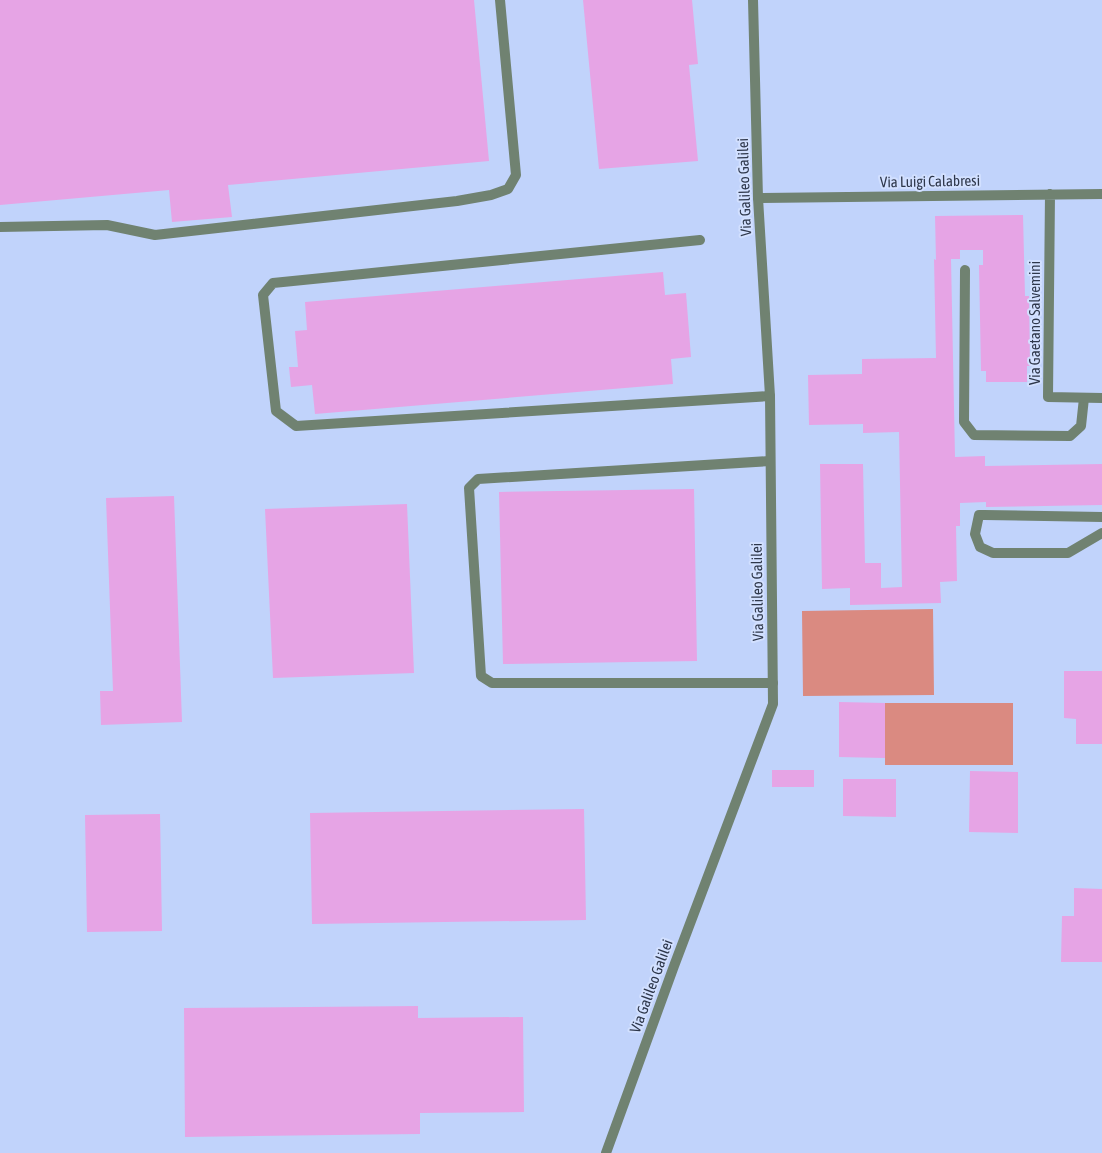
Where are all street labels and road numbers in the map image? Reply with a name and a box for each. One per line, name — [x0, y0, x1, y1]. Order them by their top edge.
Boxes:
street label: Via Galileo Galilei — [734, 138, 754, 236]
street label: Via Luigi Calabresi — [880, 172, 980, 190]
street label: Via Gaetano Salvemini — [1026, 261, 1043, 385]
street label: Via Galileo Galilei — [748, 543, 766, 641]
street label: Via Galileo Galilei — [626, 937, 676, 1035]

